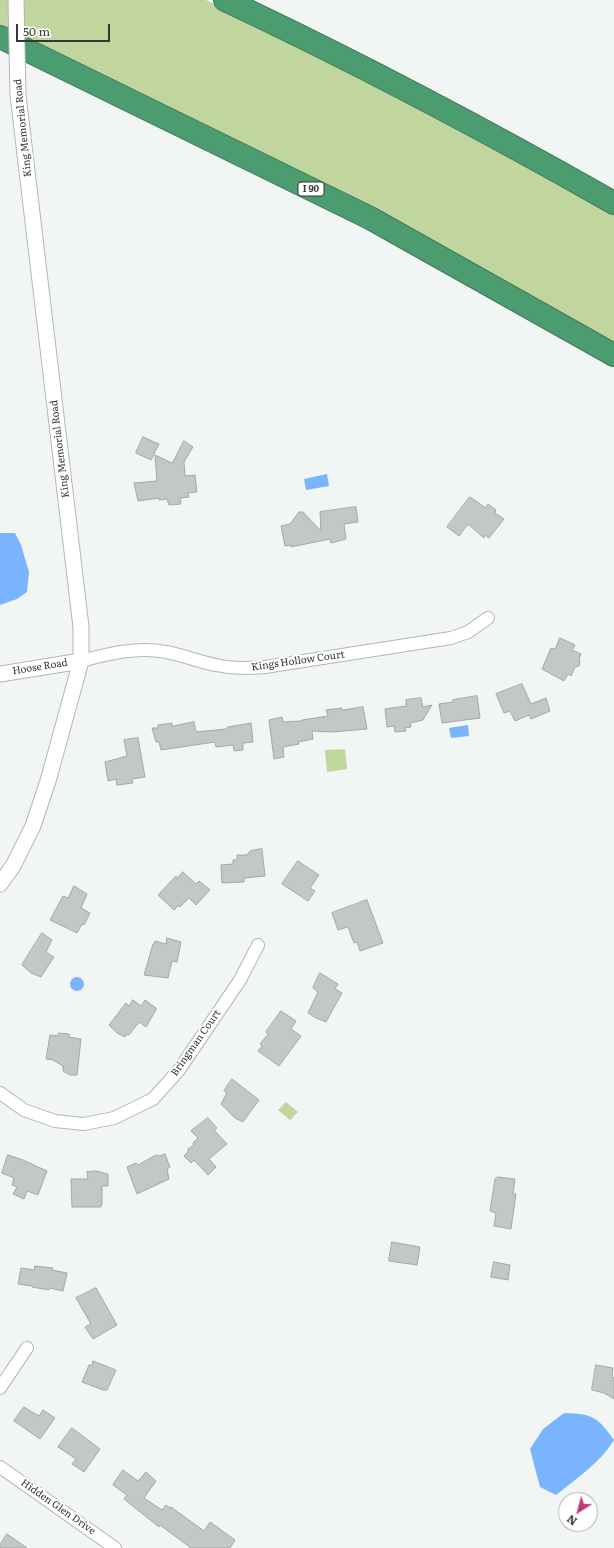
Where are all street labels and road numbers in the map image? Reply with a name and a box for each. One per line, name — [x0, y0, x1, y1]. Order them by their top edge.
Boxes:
street label: King Memorial Road — [12, 78, 34, 178]
road number: I 90 — [298, 182, 324, 196]
street label: King Memorial Road — [48, 399, 72, 499]
street label: Kings Hollow Court — [250, 648, 346, 674]
street label: Hoose Road — [11, 657, 69, 677]
street label: Bringman Court — [169, 1007, 223, 1079]
street label: Hidden Glen Drive — [18, 1477, 98, 1537]

